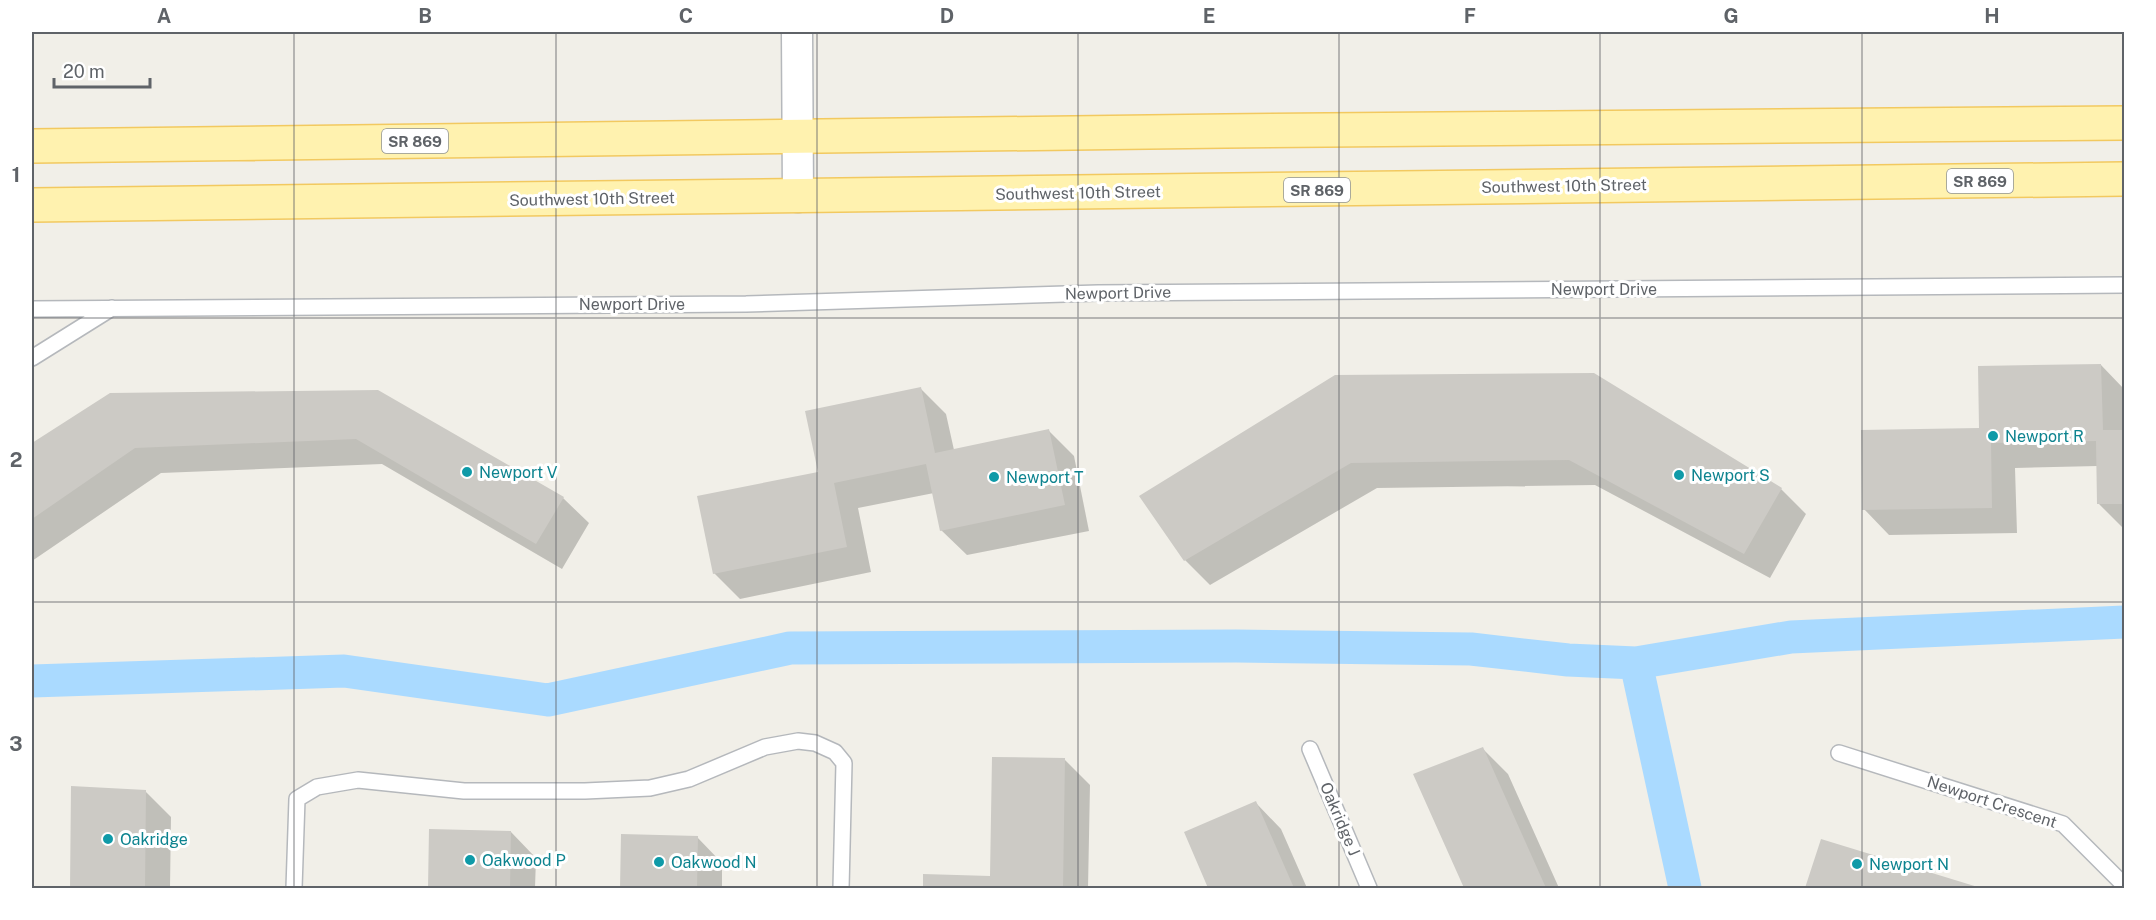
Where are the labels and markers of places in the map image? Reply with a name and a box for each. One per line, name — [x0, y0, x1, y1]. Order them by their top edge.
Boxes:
place label: Newport R — [2005, 427, 2084, 446]
marker: Newport R — [1986, 429, 2000, 443]
place label: Newport V — [479, 463, 558, 482]
marker: Newport V — [460, 465, 474, 479]
place label: Newport S — [1691, 466, 1770, 485]
place label: Newport T — [1006, 468, 1084, 487]
marker: Newport S — [1672, 468, 1686, 482]
marker: Newport T — [987, 470, 1001, 484]
place label: Oakridge — [120, 830, 188, 849]
marker: Oakridge — [101, 832, 115, 846]
place label: Oakwood P — [482, 851, 566, 870]
marker: Oakwood P — [463, 853, 477, 867]
place label: Oakwood N — [671, 853, 757, 872]
marker: Oakwood N — [652, 855, 666, 869]
place label: Newport N — [1869, 855, 1949, 874]
marker: Newport N — [1850, 857, 1864, 871]

